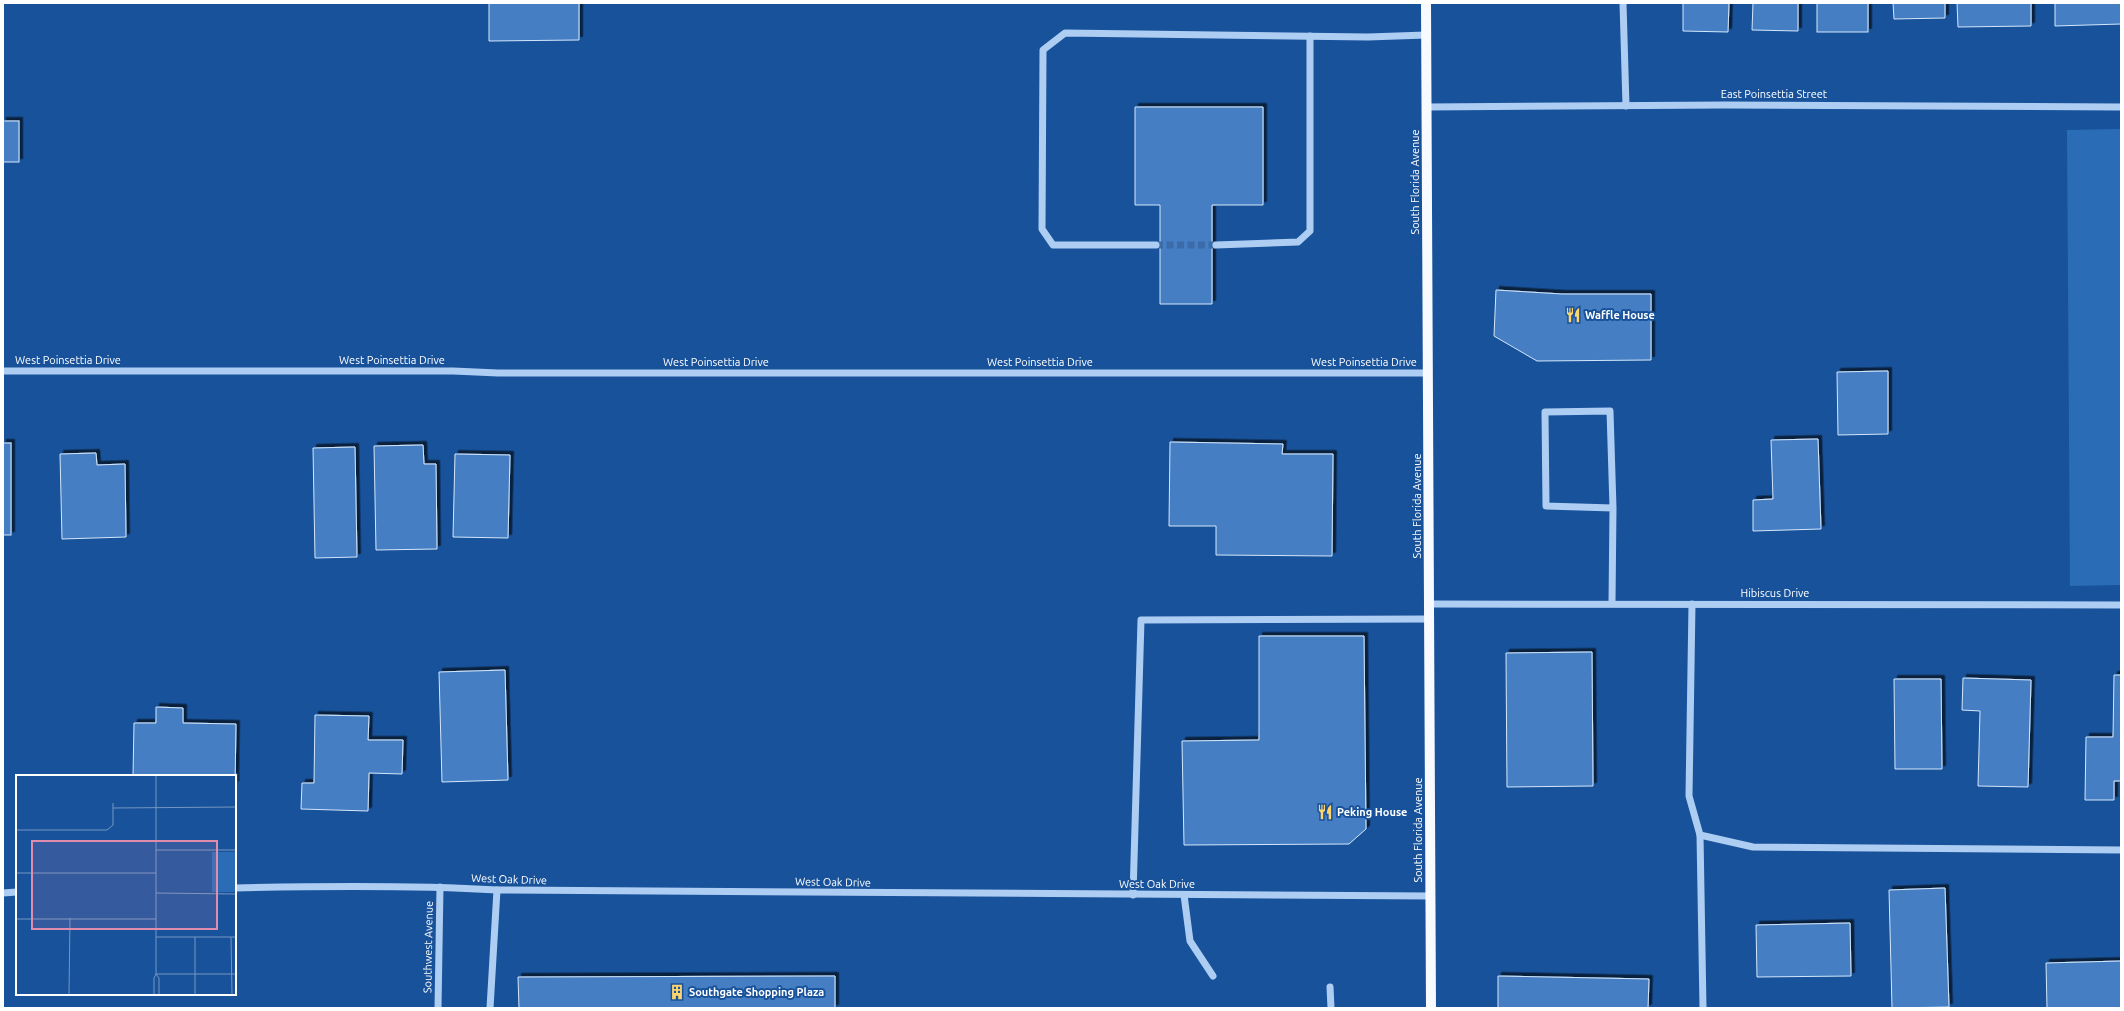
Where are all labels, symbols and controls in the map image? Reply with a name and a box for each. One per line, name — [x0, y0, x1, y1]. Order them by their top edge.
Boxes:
street label: East Poinsettia Street — [1721, 88, 1828, 100]
street label: South Florida Avenue — [1409, 129, 1421, 235]
restaurant icon: Waffle House — [1564, 306, 1582, 324]
place label: Waffle House — [1585, 309, 1655, 321]
street label: West Poinsettia Drive — [15, 354, 121, 366]
street label: West Poinsettia Drive — [339, 354, 445, 366]
street label: West Poinsettia Drive — [663, 356, 769, 368]
street label: West Poinsettia Drive — [987, 356, 1093, 368]
street label: West Poinsettia Drive — [1311, 356, 1417, 368]
street label: South Florida Avenue — [1411, 453, 1423, 559]
street label: Hibiscus Drive — [1741, 587, 1809, 599]
inset map — [16, 775, 236, 995]
street label: South Florida Avenue — [1412, 777, 1424, 883]
restaurant icon: Peking House — [1316, 803, 1334, 821]
place label: Peking House — [1337, 806, 1407, 818]
street label: West Oak Drive — [471, 872, 547, 886]
street label: West Oak Drive — [795, 875, 871, 889]
street label: West Oak Drive — [1119, 878, 1195, 890]
street label: Southwest Avenue — [421, 901, 435, 993]
building icon: Southgate Shopping Plaza — [668, 983, 686, 1001]
place label: Southgate Shopping Plaza — [689, 986, 824, 998]

